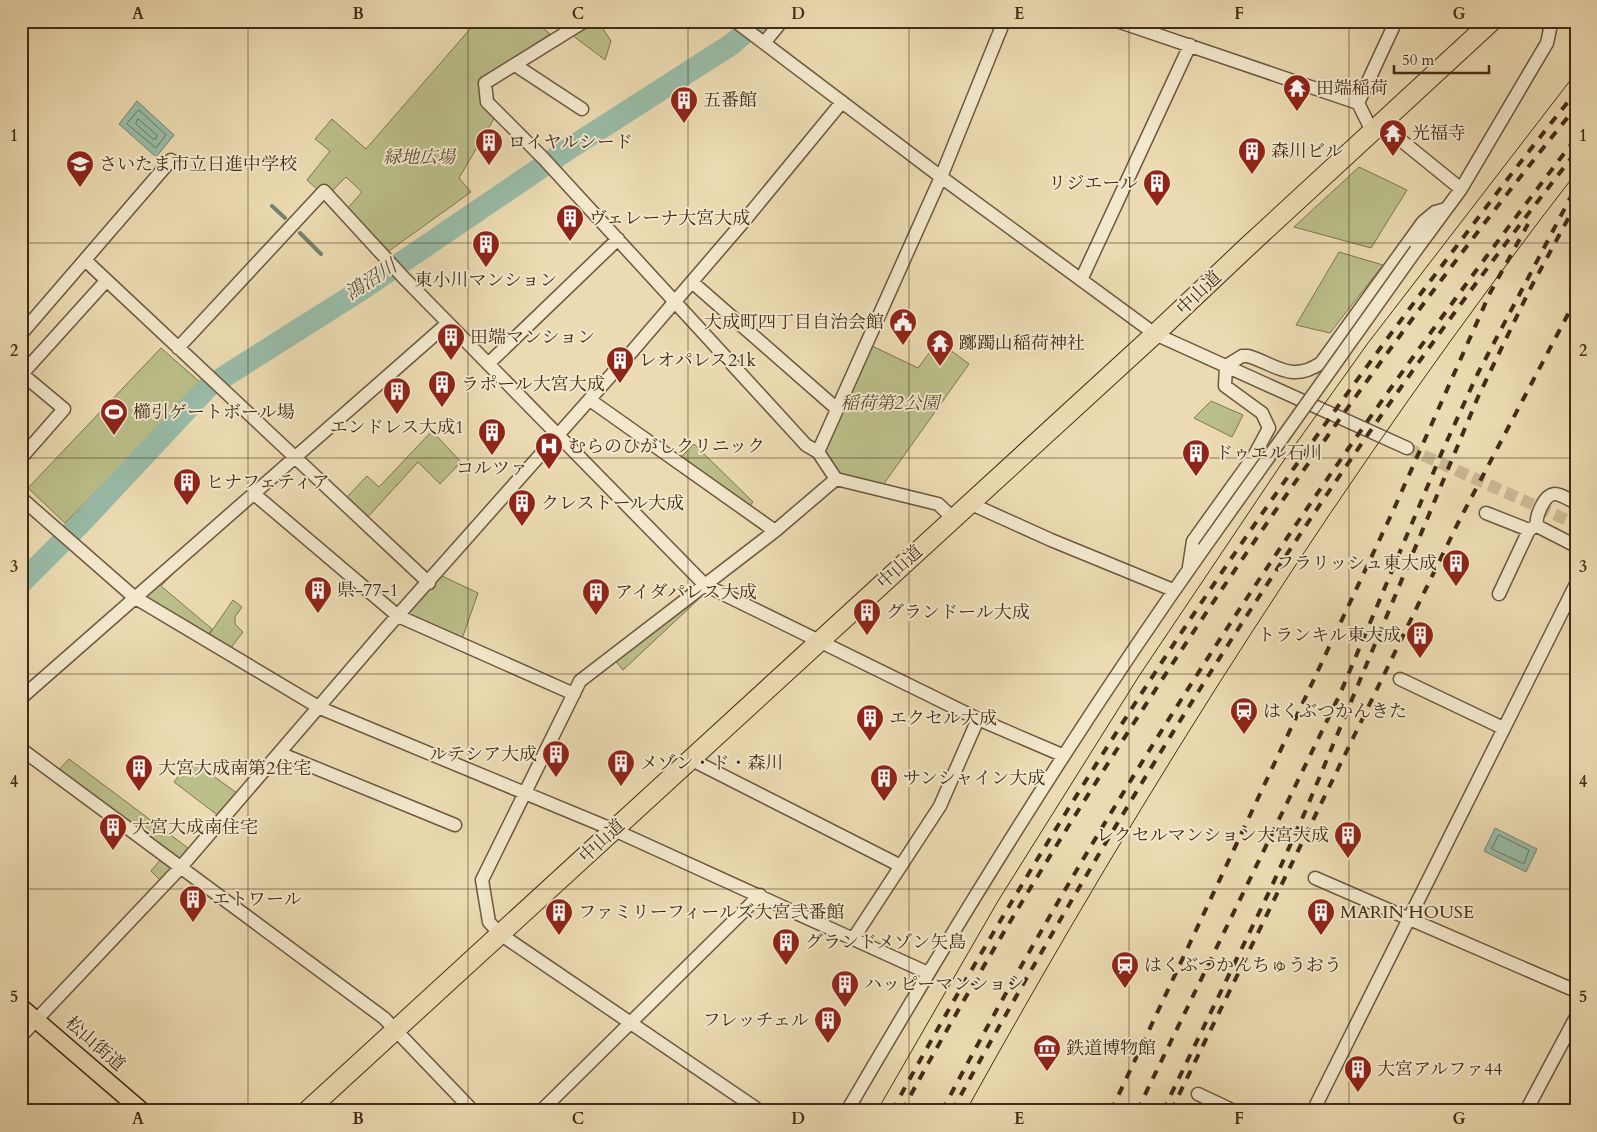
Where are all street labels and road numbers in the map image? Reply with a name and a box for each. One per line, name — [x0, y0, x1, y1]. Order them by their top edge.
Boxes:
street label: 中山道 — [1171, 265, 1227, 321]
street label: 中山道 — [872, 539, 928, 595]
street label: 中山道 — [574, 813, 630, 869]
street label: 松山街道 — [60, 1011, 130, 1077]

